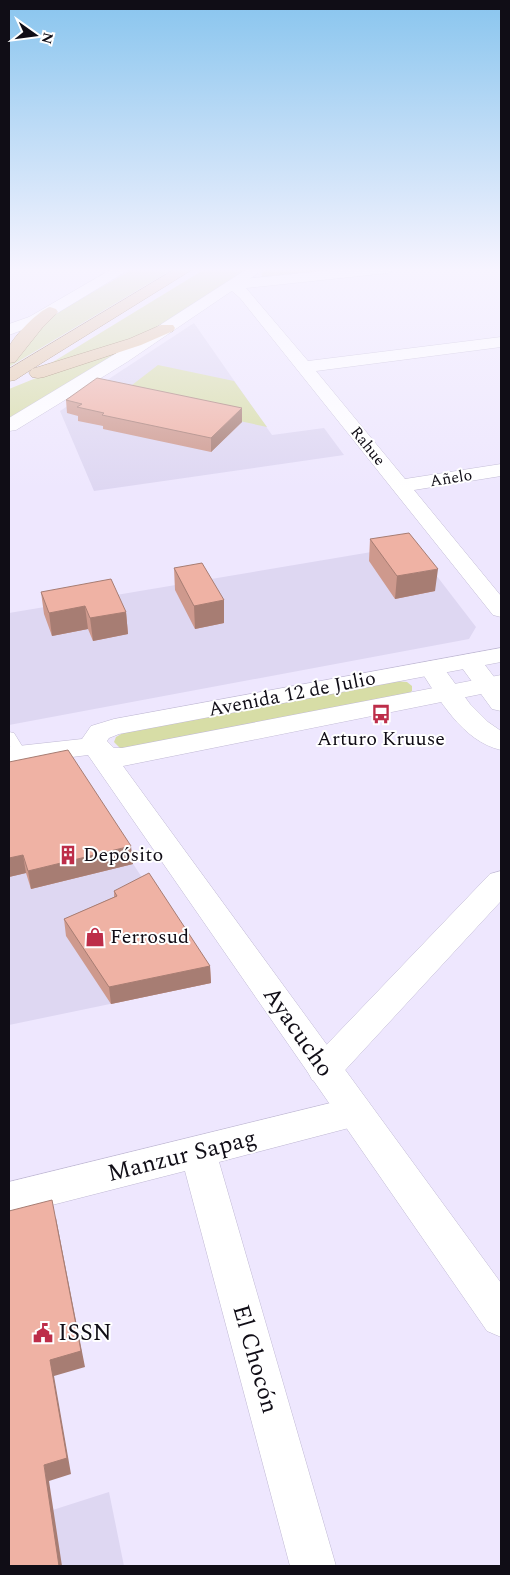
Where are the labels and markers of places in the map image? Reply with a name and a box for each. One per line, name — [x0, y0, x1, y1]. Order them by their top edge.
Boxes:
bus stop icon: Arturo Kruuse — [370, 703, 392, 725]
place label: Arturo Kruuse — [317, 724, 445, 754]
place label: Depósito — [83, 840, 163, 870]
building icon: Depósito — [57, 844, 79, 866]
place label: Ferrosud — [110, 922, 189, 952]
shop icon: Ferrosud — [84, 926, 106, 948]
place label: ISSN — [58, 1315, 112, 1351]
public building icon: ISSN — [32, 1322, 54, 1344]

